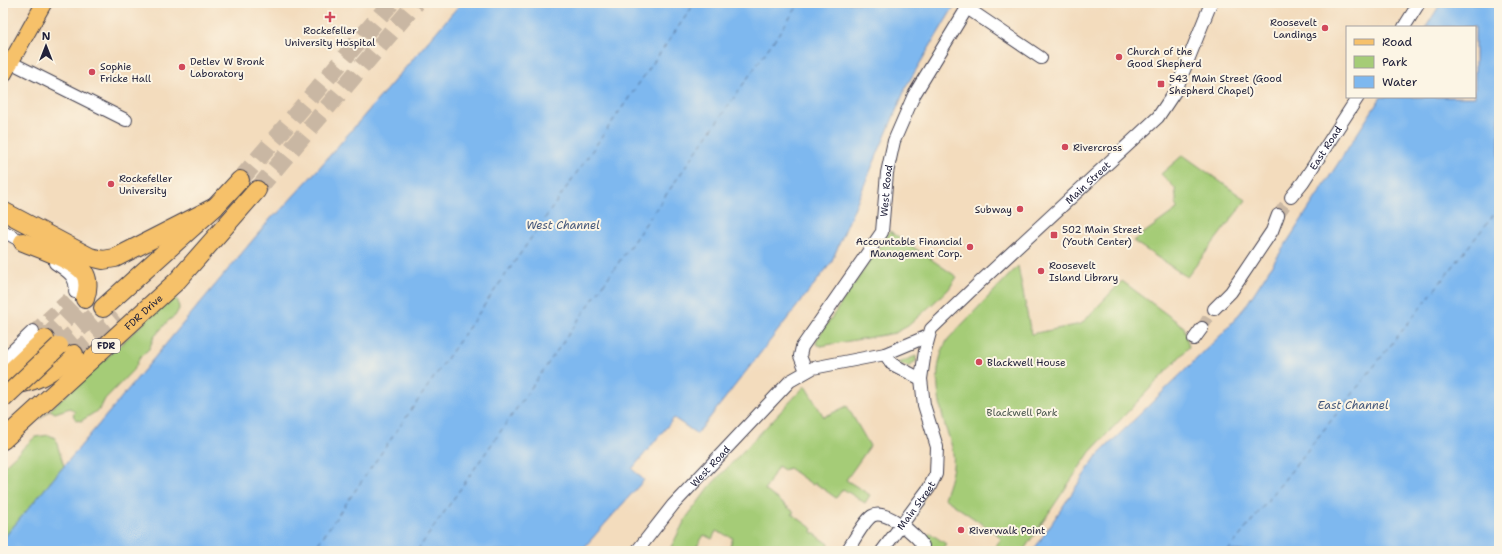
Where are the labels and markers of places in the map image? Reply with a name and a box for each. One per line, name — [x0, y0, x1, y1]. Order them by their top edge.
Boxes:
marker: Rockefeller University Hospital — [324, 11, 336, 23]
place label: Roosevelt Landings — [1270, 16, 1317, 41]
marker: Roosevelt Landings — [1320, 23, 1330, 33]
place label: Rockefeller University Hospital — [285, 24, 375, 49]
place label: Church of the Good Shepherd — [1127, 45, 1202, 70]
marker: Church of the Good Shepherd — [1114, 52, 1124, 62]
place label: Detlev W Bronk Laboratory — [190, 55, 265, 80]
place label: Sophie Fricke Hall — [100, 60, 151, 85]
marker: Detlev W Bronk Laboratory — [177, 62, 187, 72]
marker: Sophie Fricke Hall — [87, 67, 97, 77]
place label: 543 Main Street (Good Shepherd Chapel) — [1169, 72, 1282, 97]
marker: 543 Main Street (Good Shepherd Chapel) — [1156, 79, 1166, 89]
place label: Rivercross — [1073, 141, 1122, 154]
marker: Rivercross — [1060, 142, 1070, 152]
place label: Rockefeller University — [119, 172, 173, 197]
marker: Rockefeller University — [106, 179, 116, 189]
place label: Subway — [975, 203, 1012, 216]
marker: Subway — [1015, 204, 1025, 214]
place label: 502 Main Street (Youth Center) — [1062, 223, 1142, 248]
marker: 502 Main Street (Youth Center) — [1049, 230, 1059, 240]
place label: Accountable Financial Management Corp. — [856, 235, 962, 260]
marker: Accountable Financial Management Corp. — [965, 242, 975, 252]
place label: Roosevelt Island Library — [1049, 259, 1119, 284]
marker: Roosevelt Island Library — [1036, 266, 1046, 276]
place label: Blackwell House — [987, 356, 1066, 369]
marker: Blackwell House — [974, 357, 984, 367]
place label: Riverwalk Point — [969, 524, 1045, 537]
marker: Riverwalk Point — [956, 525, 966, 535]

